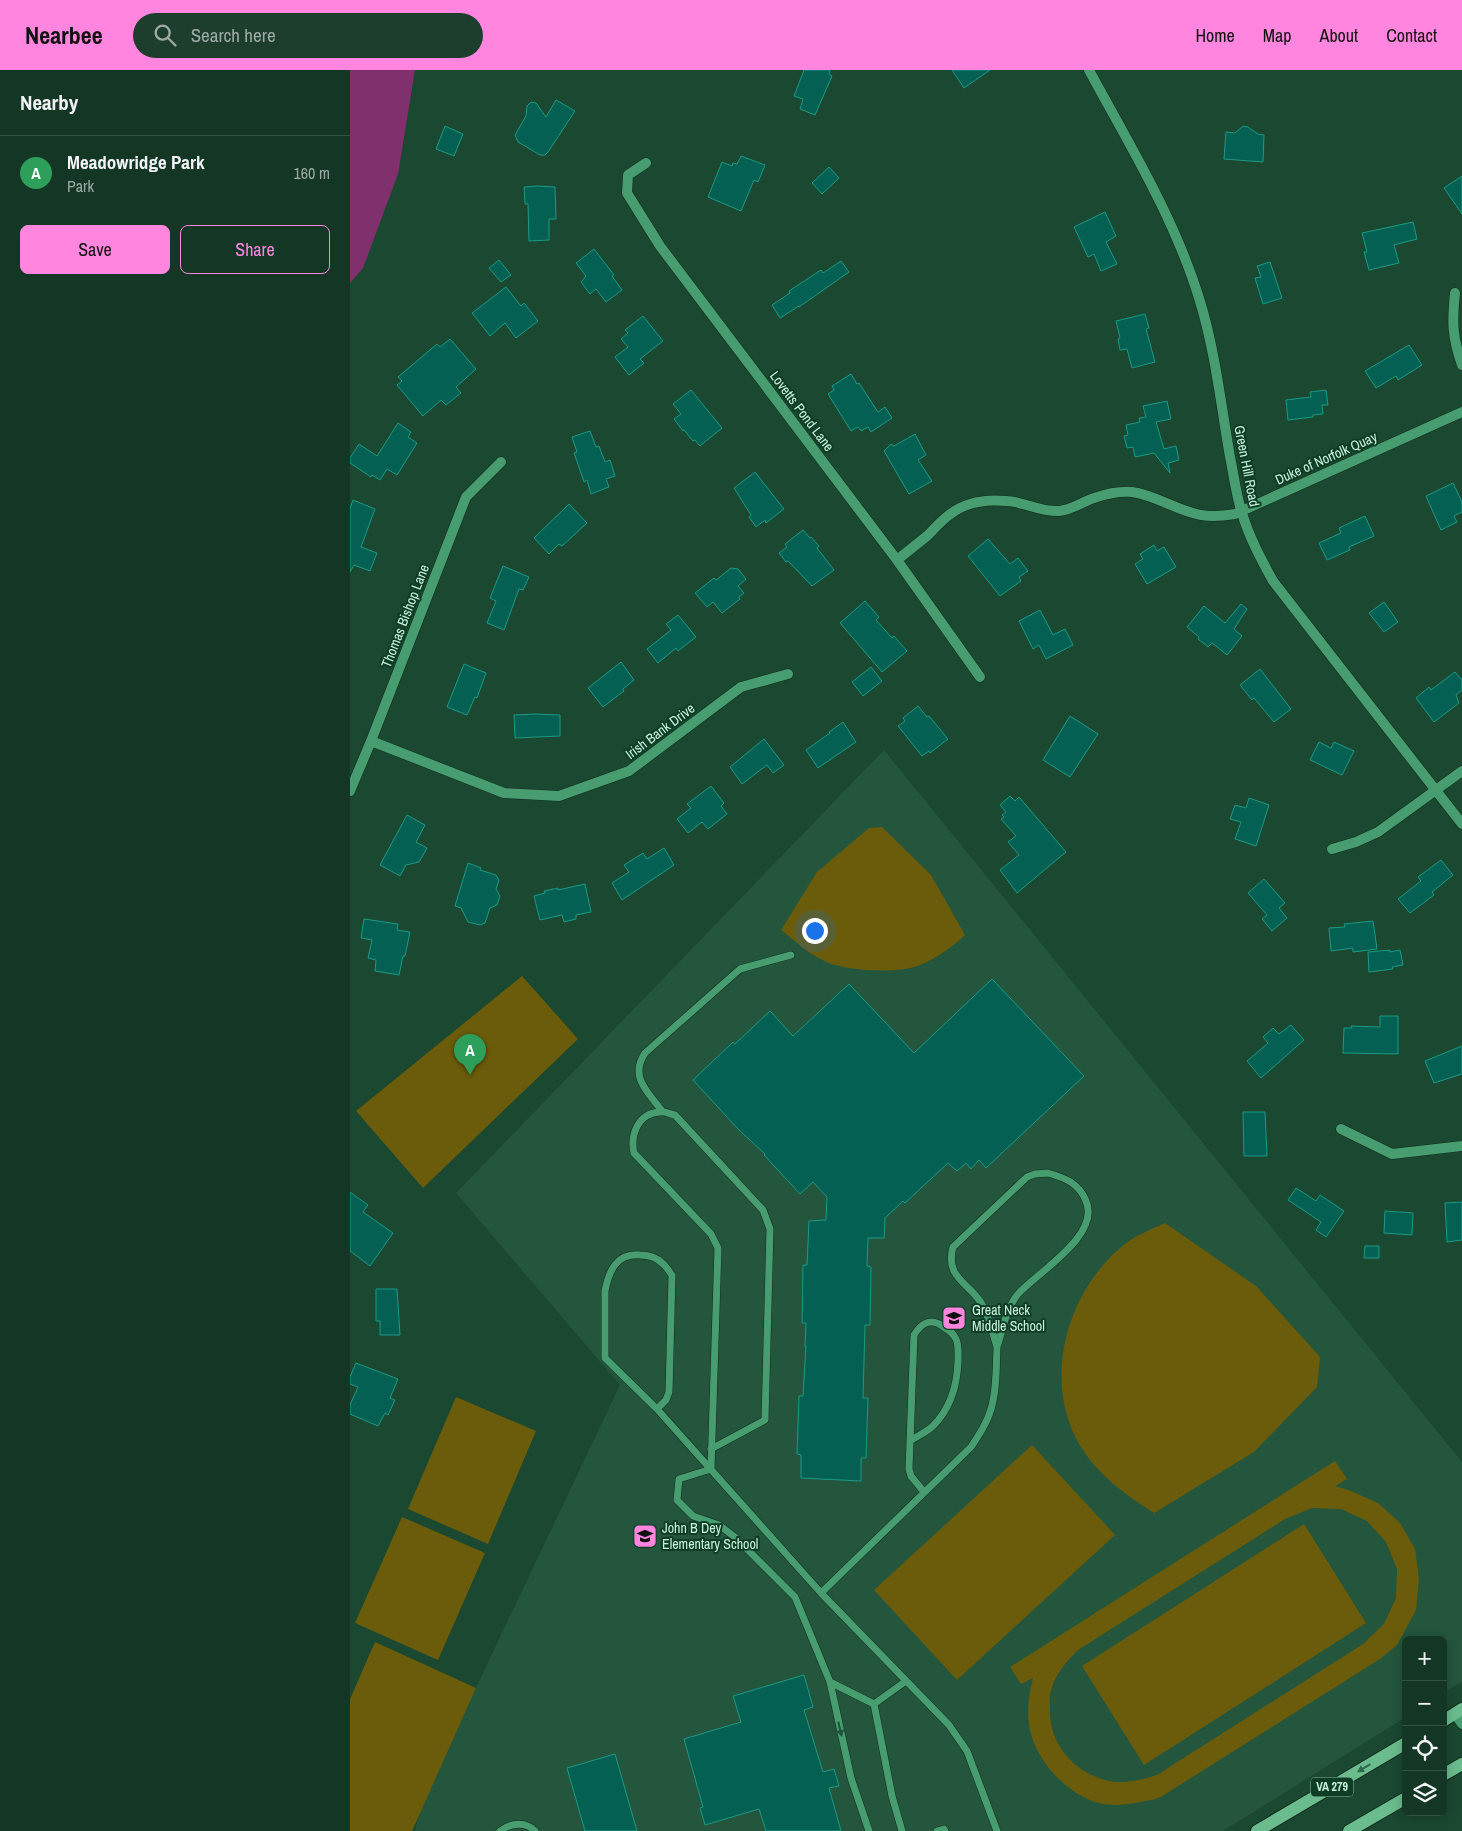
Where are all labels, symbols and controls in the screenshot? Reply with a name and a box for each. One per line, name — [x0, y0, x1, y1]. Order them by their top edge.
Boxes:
search box — [133, 13, 483, 58]
text: Nearbee — [25, 19, 103, 51]
icon: search — [151, 21, 179, 49]
text: Search here — [191, 22, 276, 48]
text: Home — [1195, 23, 1235, 48]
text: Map — [1263, 23, 1292, 48]
text: About — [1320, 23, 1358, 48]
text: Contact — [1386, 23, 1437, 48]
text: Nearby — [20, 88, 78, 117]
text: Meadowridge Park — [67, 149, 205, 175]
text: A — [31, 162, 41, 184]
text: 160 m — [294, 162, 330, 184]
text: Park — [67, 175, 94, 197]
button: Save — [20, 225, 170, 274]
button: Share — [180, 225, 330, 274]
street label: Lovetts Pond Lane — [766, 367, 838, 455]
street label: Green Hill Road — [1230, 424, 1264, 508]
street label: Duke of Norfolk Quay — [1272, 427, 1380, 489]
street label: Thomas Bishop Lane — [377, 562, 433, 670]
street label: Irish Bank Drive — [622, 699, 698, 763]
your location — [802, 918, 828, 944]
pin: A — [454, 1034, 486, 1075]
place label: Great Neck Middle School — [972, 1301, 1045, 1335]
school or university icon: Great Neck Middle School — [941, 1305, 967, 1331]
place label: John B Dey Elementary School — [662, 1519, 758, 1553]
school or university icon: John B Dey Elementary School — [632, 1523, 658, 1549]
map controls — [1402, 1636, 1447, 1816]
button: + — [1402, 1636, 1447, 1681]
button: − — [1402, 1681, 1447, 1726]
one-way arrow — [837, 1722, 845, 1738]
button: locate — [1402, 1726, 1447, 1771]
one-way arrow — [1357, 1763, 1370, 1772]
button: layers — [1402, 1771, 1447, 1816]
road number: VA 279 — [1311, 1778, 1353, 1796]

